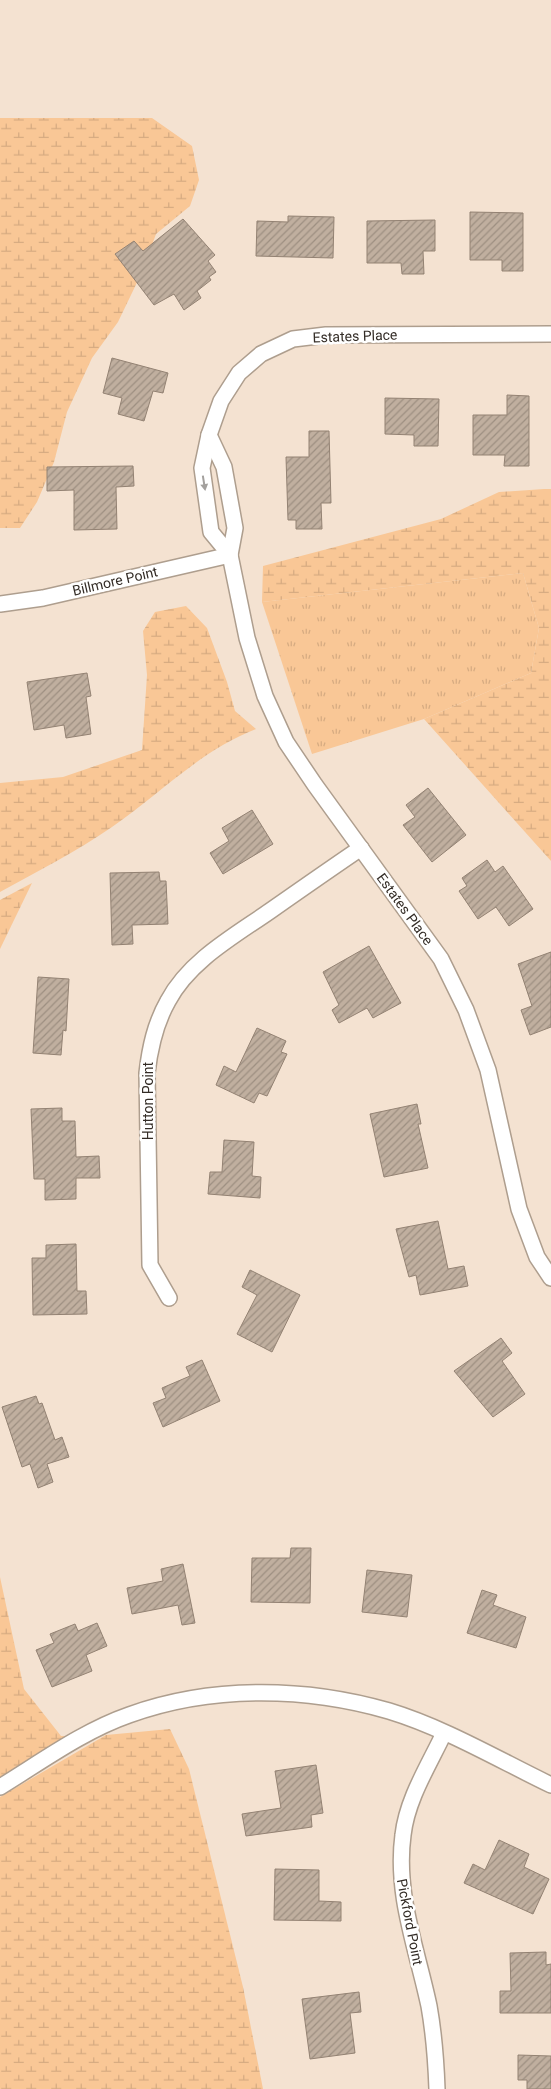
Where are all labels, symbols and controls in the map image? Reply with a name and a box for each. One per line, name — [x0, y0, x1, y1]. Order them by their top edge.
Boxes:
street label: Estates Place — [312, 327, 398, 345]
one-way arrow — [200, 475, 208, 491]
street label: Billmore Point — [71, 563, 160, 599]
street label: Estates Place — [374, 870, 436, 948]
street label: Hutton Point — [140, 1061, 156, 1140]
street label: Pickford Point — [394, 1877, 426, 1967]

